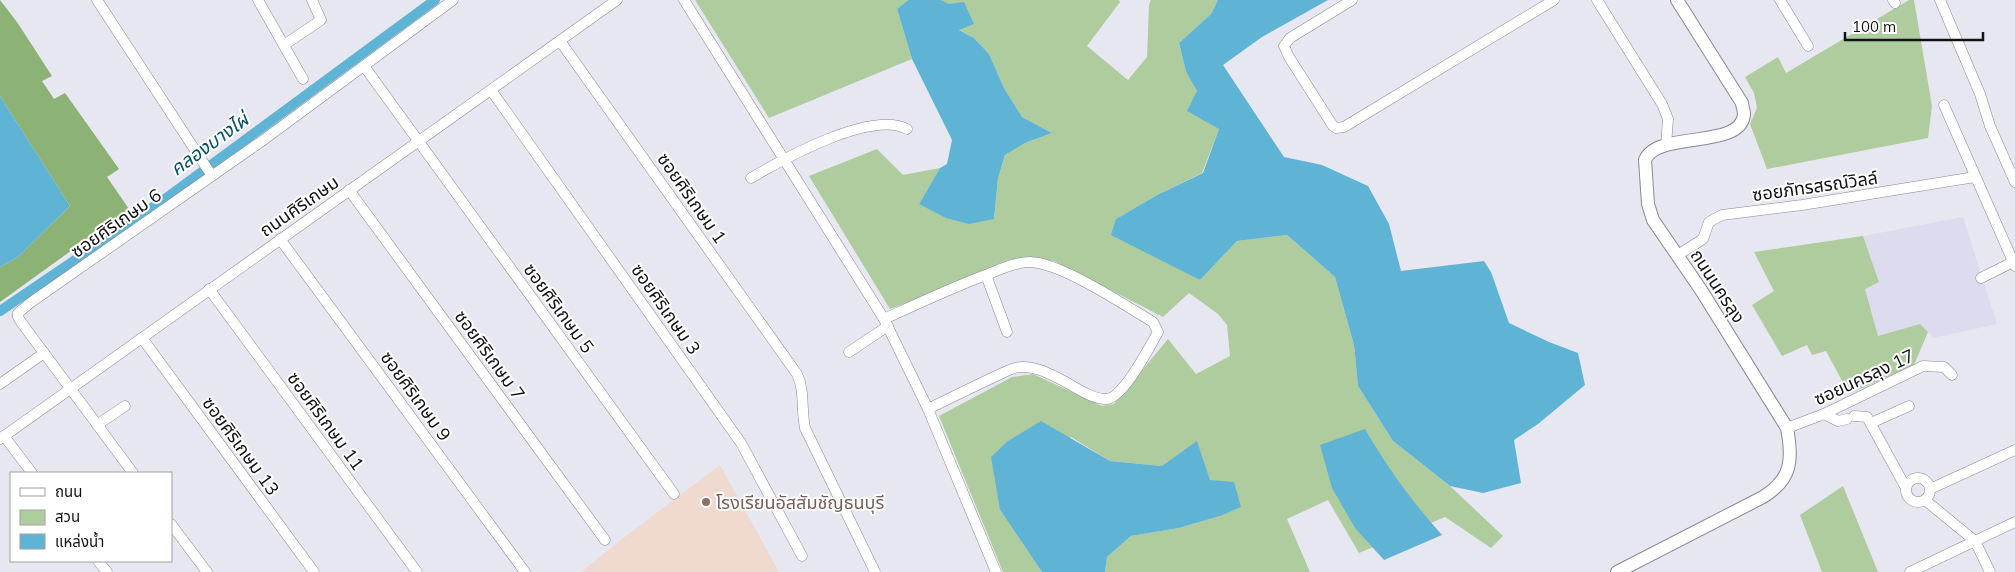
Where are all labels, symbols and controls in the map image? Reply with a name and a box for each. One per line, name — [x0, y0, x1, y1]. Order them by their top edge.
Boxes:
scale bar — [1845, 10, 1982, 42]
text: 100 m — [1852, 17, 1896, 36]
water label: คลองบางไผ่ — [165, 106, 255, 180]
street label: ซอยศิริเกษม 1 — [652, 148, 732, 248]
street label: ซอยภัทรสรณ์วิลล์ — [1751, 166, 1879, 206]
street label: ถนนศิริเกษม — [255, 170, 343, 242]
street label: ซอยศิริเกษม 6 — [66, 183, 166, 263]
street label: ถนนนครลุง — [1686, 245, 1750, 327]
street label: ซอยศิริเกษม 5 — [519, 259, 599, 358]
street label: ซอยศิริเกษม 3 — [626, 259, 706, 359]
street label: ซอยศิริเกษม 7 — [450, 306, 530, 404]
street label: ซอยนครลุง 17 — [1810, 344, 1918, 410]
street label: ซอยศิริเกษม 9 — [376, 347, 456, 445]
street label: ซอยศิริเกษม 11 — [283, 367, 369, 475]
street label: ซอยศิริเกษม 13 — [198, 392, 284, 500]
legend — [10, 472, 172, 562]
text: ถนน — [55, 482, 82, 501]
place label: โรงเรียนอัสสัมชัญธนบุรี — [716, 491, 884, 514]
marker: โรงเรียนอัสสัมชัญธนบุรี — [700, 496, 712, 508]
text: สวน — [55, 507, 80, 526]
text: แหล่งน้ำ — [55, 531, 104, 551]

